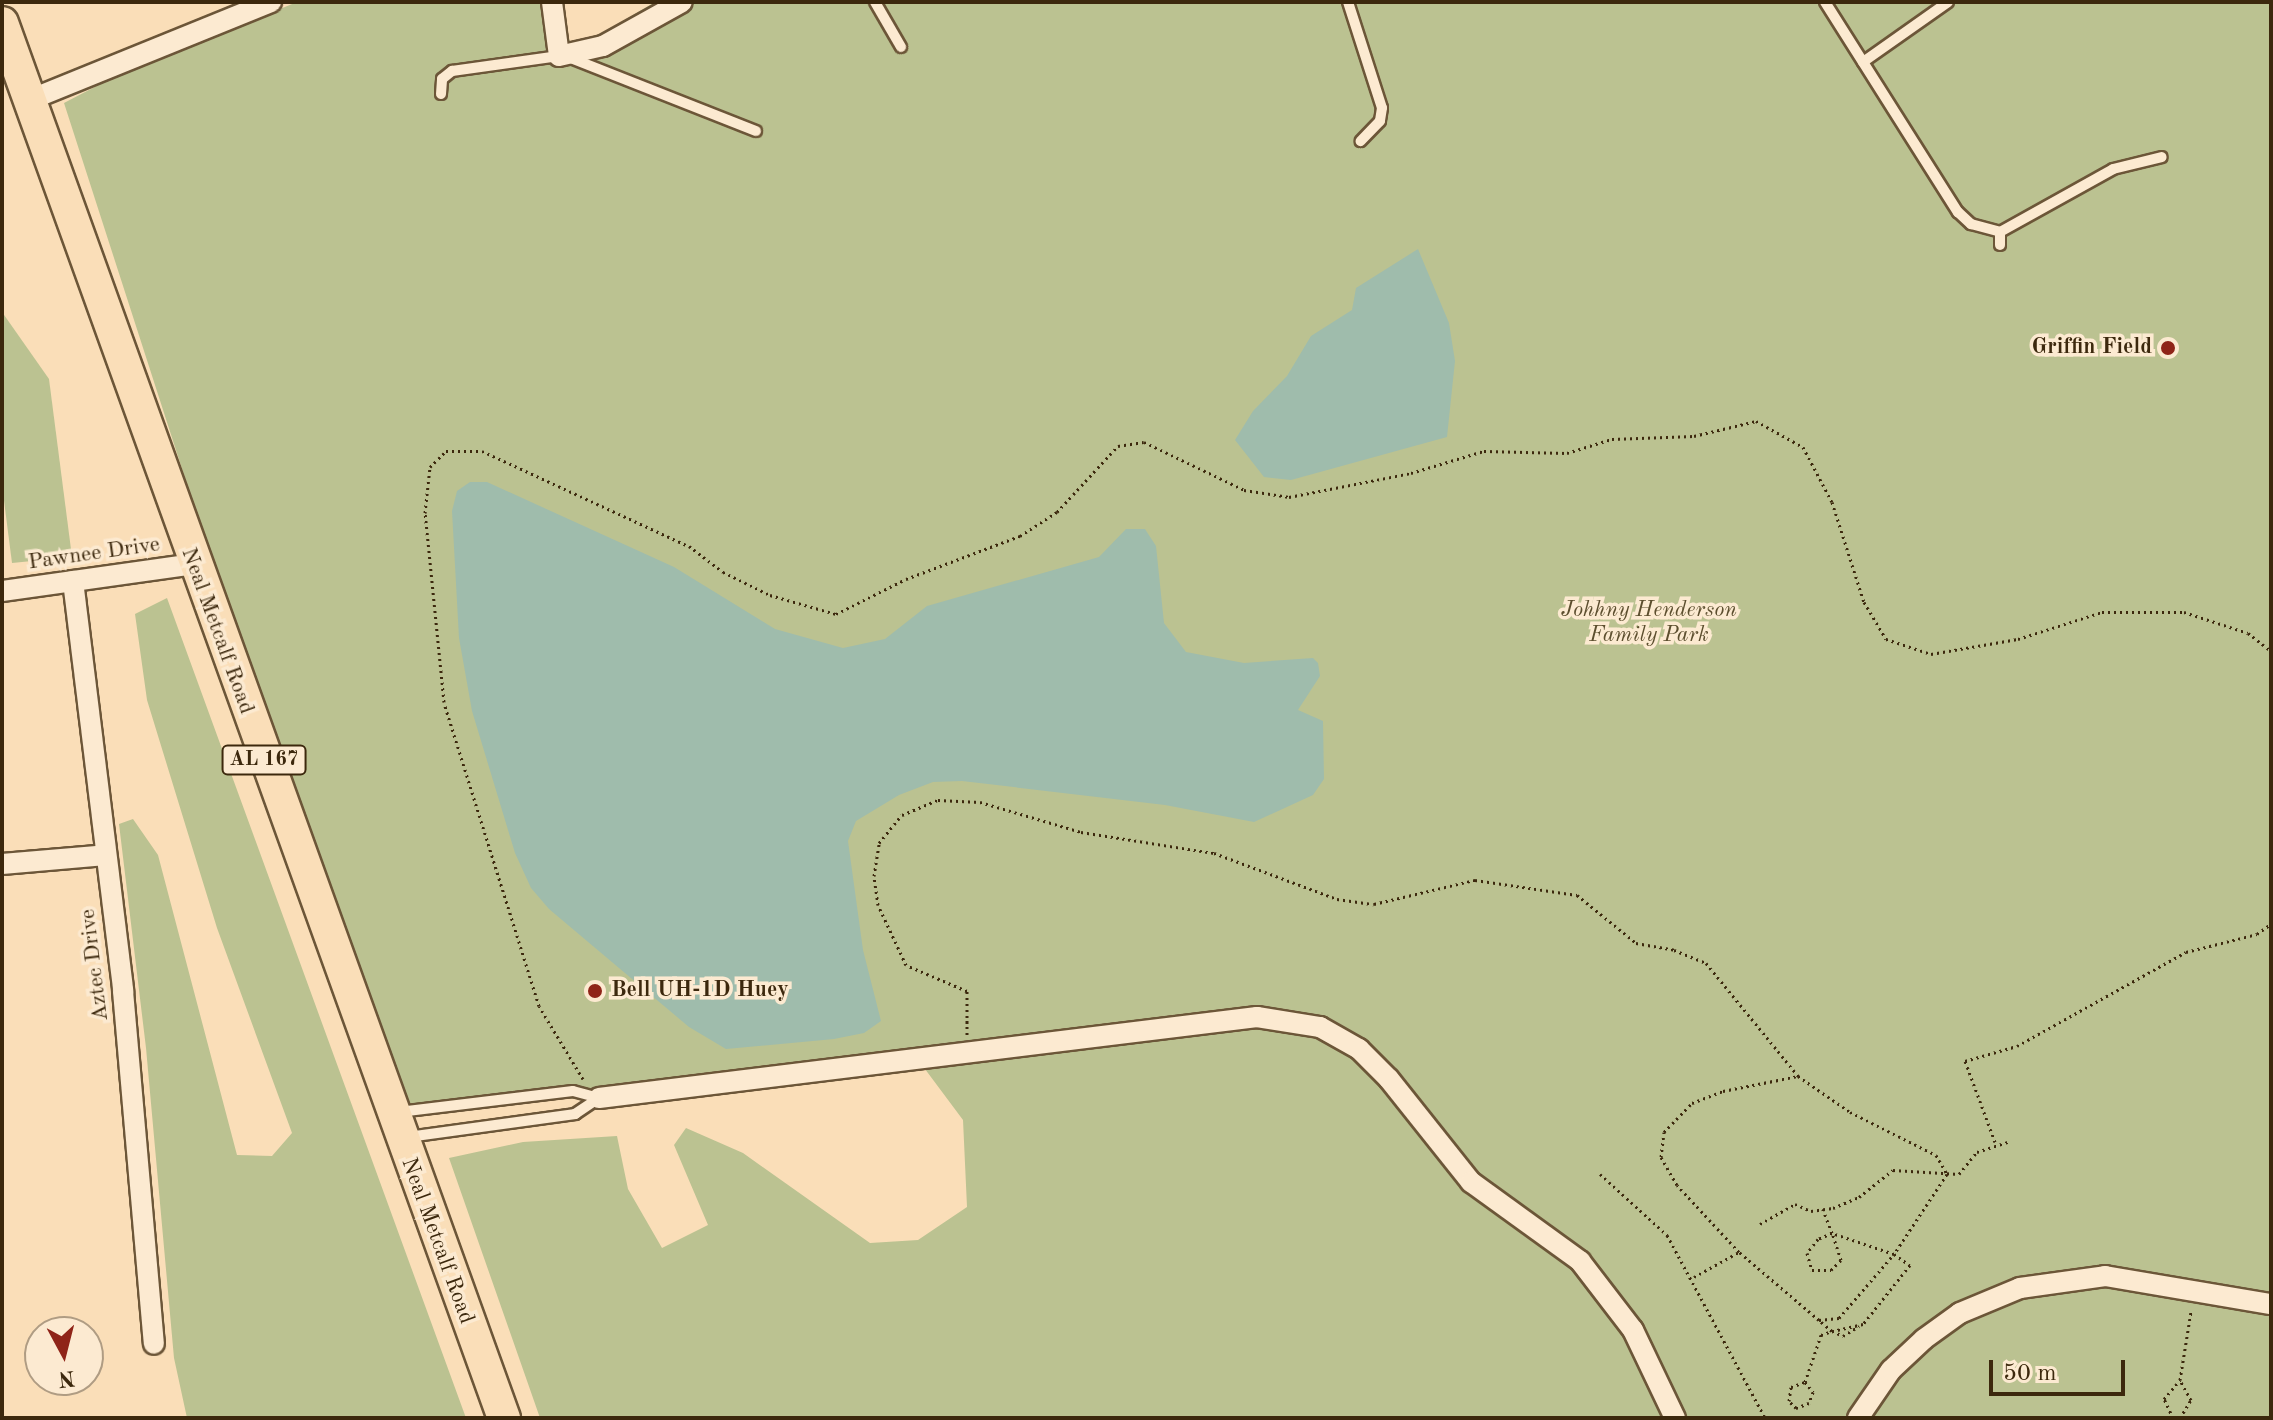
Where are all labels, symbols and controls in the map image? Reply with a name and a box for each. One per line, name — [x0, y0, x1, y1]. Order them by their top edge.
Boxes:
place label: Griffin Field — [2031, 335, 2152, 361]
marker: Griffin Field — [2159, 339, 2177, 357]
street label: Pawnee Drive — [27, 532, 161, 576]
street label: Neal Metcalf Road — [175, 544, 259, 718]
park label: Johhny Henderson Family Park — [1561, 597, 1737, 648]
road number: AL 167 — [220, 744, 308, 776]
street label: Aztec Drive — [75, 907, 115, 1023]
place label: Bell UH-1D Huey — [611, 978, 789, 1004]
marker: Bell UH-1D Huey — [586, 982, 604, 1000]
street label: Neal Metcalf Road — [395, 1154, 479, 1328]
north arrow — [24, 1316, 104, 1396]
scale bar — [1993, 1344, 2129, 1394]
text: 50 m — [2003, 1362, 2057, 1386]
text: N — [57, 1366, 76, 1390]

